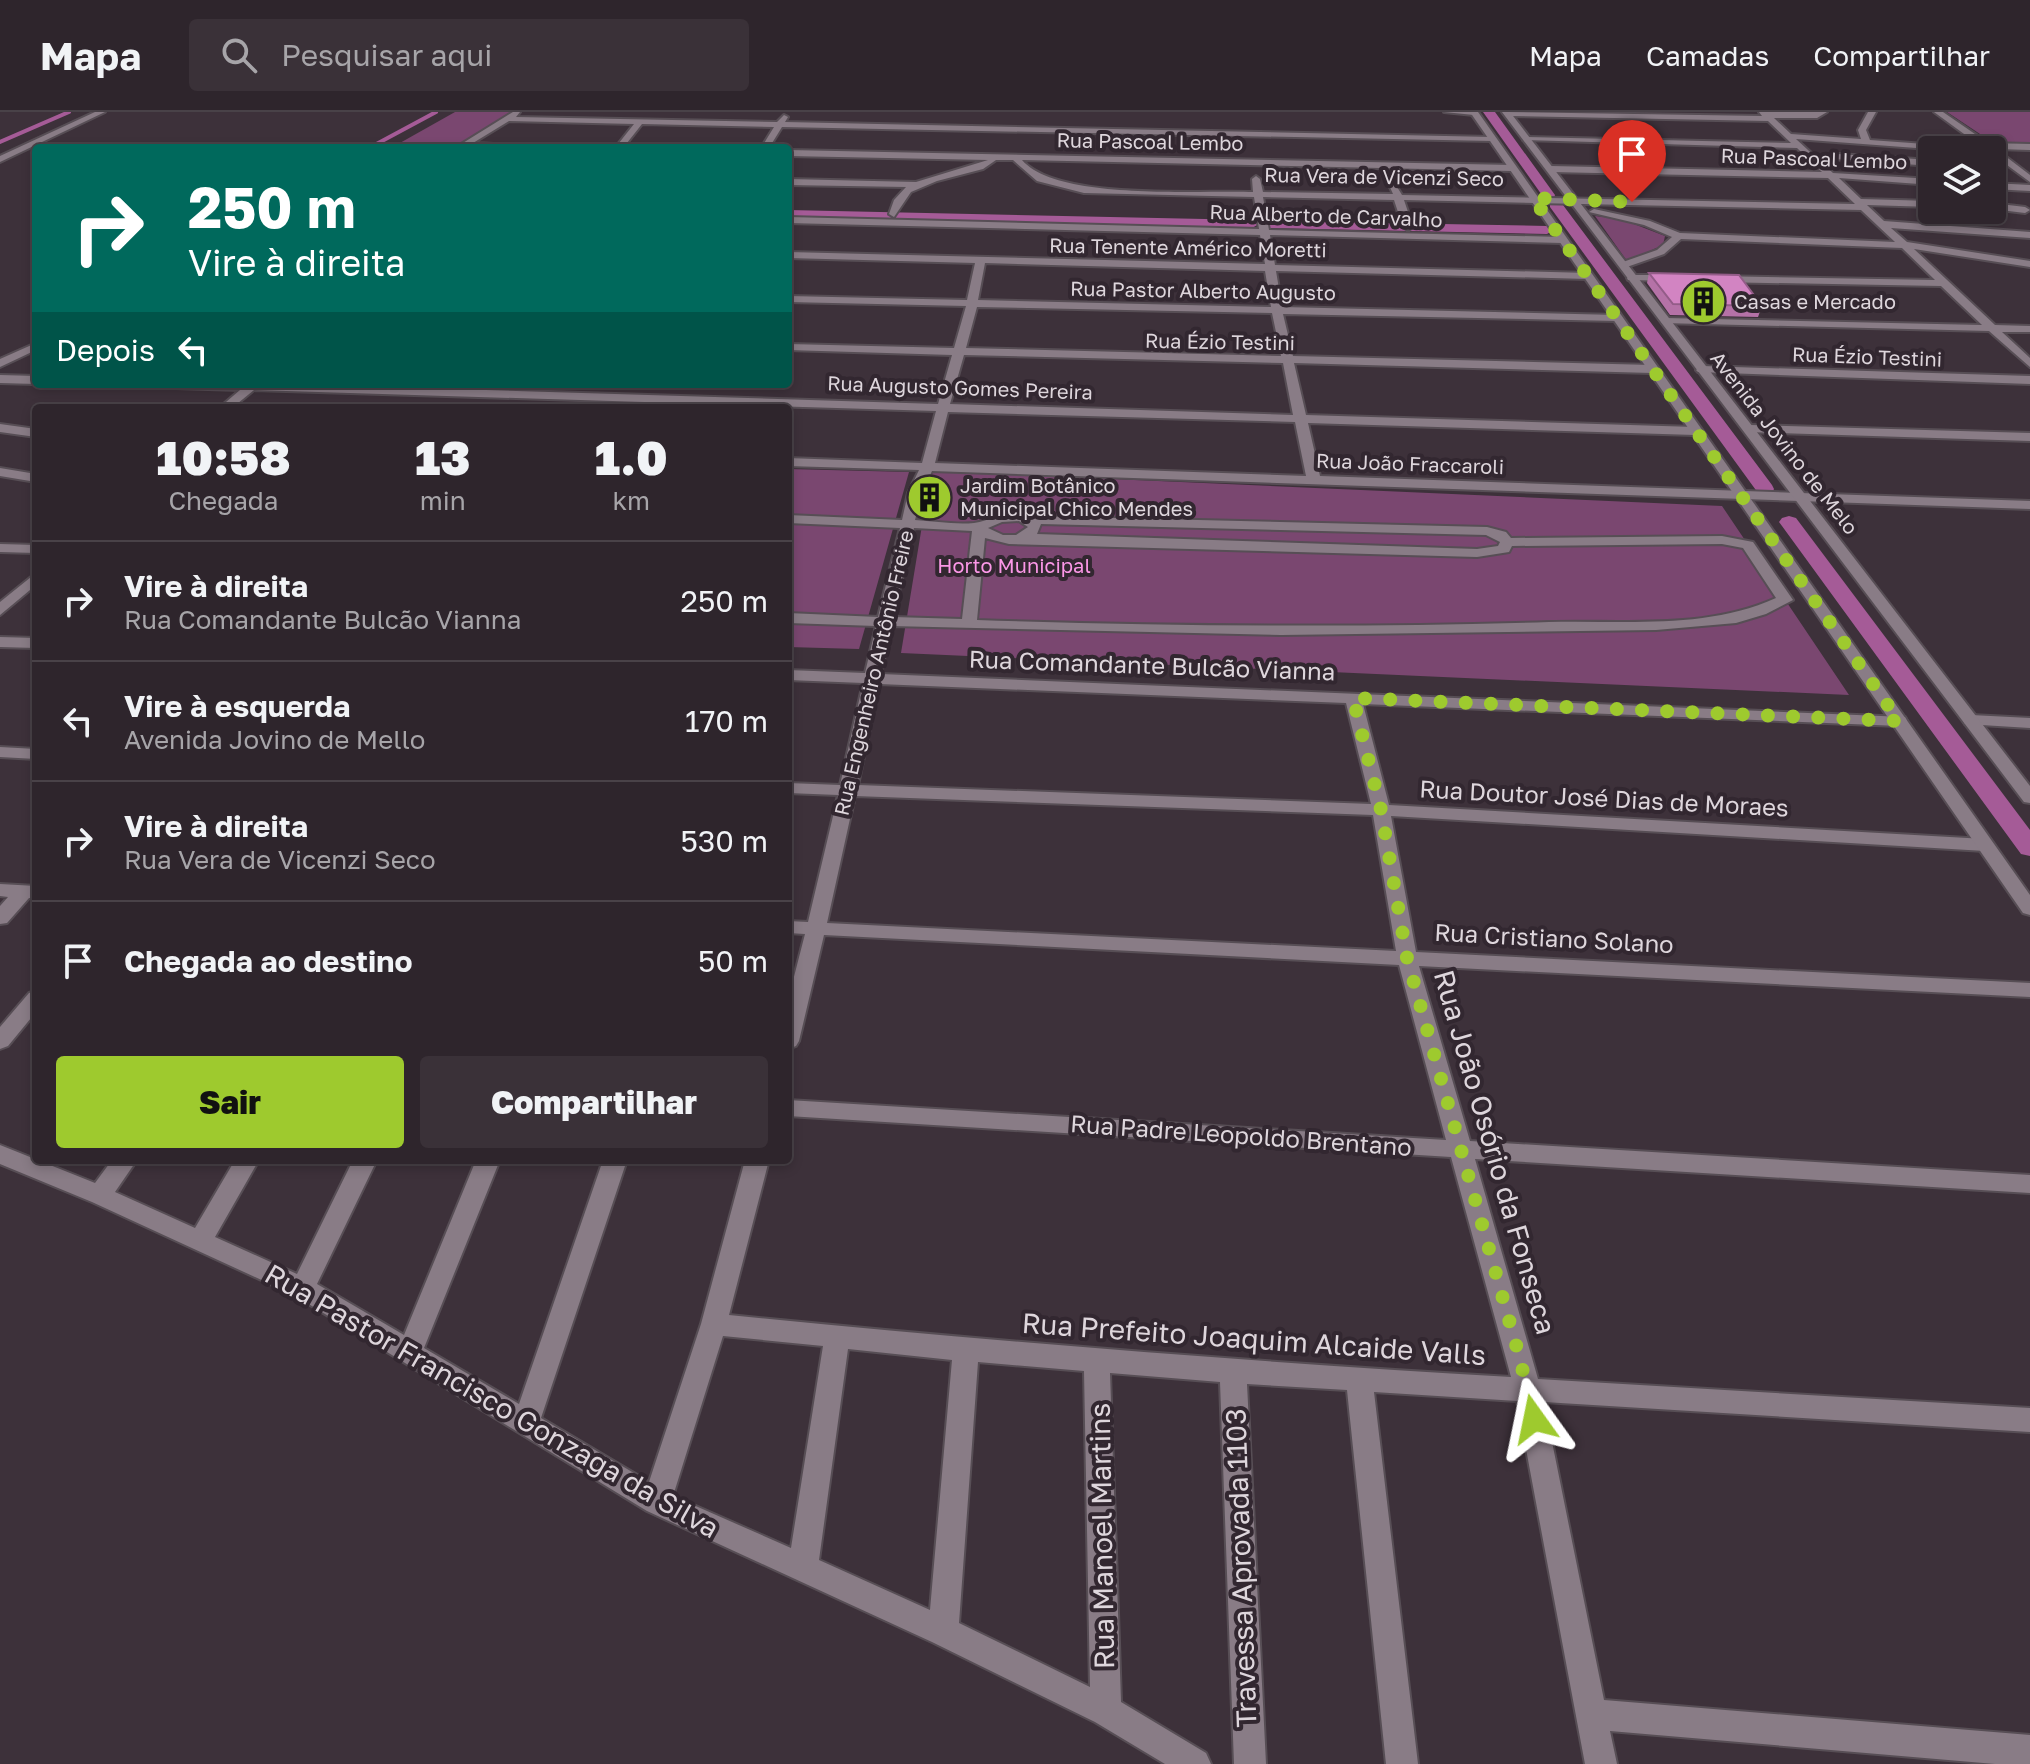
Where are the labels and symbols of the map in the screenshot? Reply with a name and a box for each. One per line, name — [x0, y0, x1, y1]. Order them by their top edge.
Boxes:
pin — [1598, 120, 1666, 202]
street label: Rua Pascoal Lembo — [1056, 127, 1244, 155]
street label: Rua Pascoal Lembo — [1720, 143, 1908, 173]
street label: Rua Vera de Vicenzi Seco — [1264, 162, 1504, 190]
street label: Rua Alberto de Carvalho — [1209, 199, 1443, 231]
street label: Rua Tenente Américo Moretti — [1049, 233, 1327, 261]
street label: Rua Pastor Alberto Augusto — [1070, 276, 1336, 304]
building icon: Casas e Mercado — [1679, 278, 1727, 326]
place label: Casas e Mercado — [1734, 289, 1896, 313]
street label: Rua Ézio Testini — [1145, 328, 1295, 354]
street label: Rua Ézio Testini — [1792, 341, 1943, 371]
street label: Avenida Jovino de Melo — [1706, 346, 1864, 539]
street label: Rua Augusto Gomes Pereira — [827, 370, 1093, 404]
street label: Rua João Fraccaroli — [1316, 448, 1505, 478]
place label: Jardim Botânico Municipal Chico Mendes — [960, 473, 1193, 520]
building icon: Jardim Botânico Municipal Chico Mendes — [905, 474, 953, 522]
street label: Rua Engenheiro Antônio Freire — [828, 528, 918, 818]
park label: Horto Municipal — [937, 553, 1091, 577]
street label: Rua Comandante Bulcão Vianna — [968, 644, 1336, 685]
street label: Rua Doutor José Dias de Moraes — [1419, 773, 1790, 822]
street label: Rua Cristiano Solano — [1434, 917, 1675, 958]
street label: Rua João Osório da Fonseca — [1428, 966, 1563, 1338]
street label: Rua Padre Leopoldo Brentano — [1069, 1108, 1413, 1161]
street label: Rua Pastor Francisco Gonzaga da Silva — [260, 1257, 725, 1544]
street label: Rua Prefeito Joaquim Alcaide Valls — [1021, 1306, 1487, 1371]
position arrow — [1492, 1377, 1576, 1461]
street label: Rua Manoel Martins — [1083, 1402, 1120, 1670]
street label: Travessa Aprovada 1103 — [1218, 1408, 1263, 1728]

